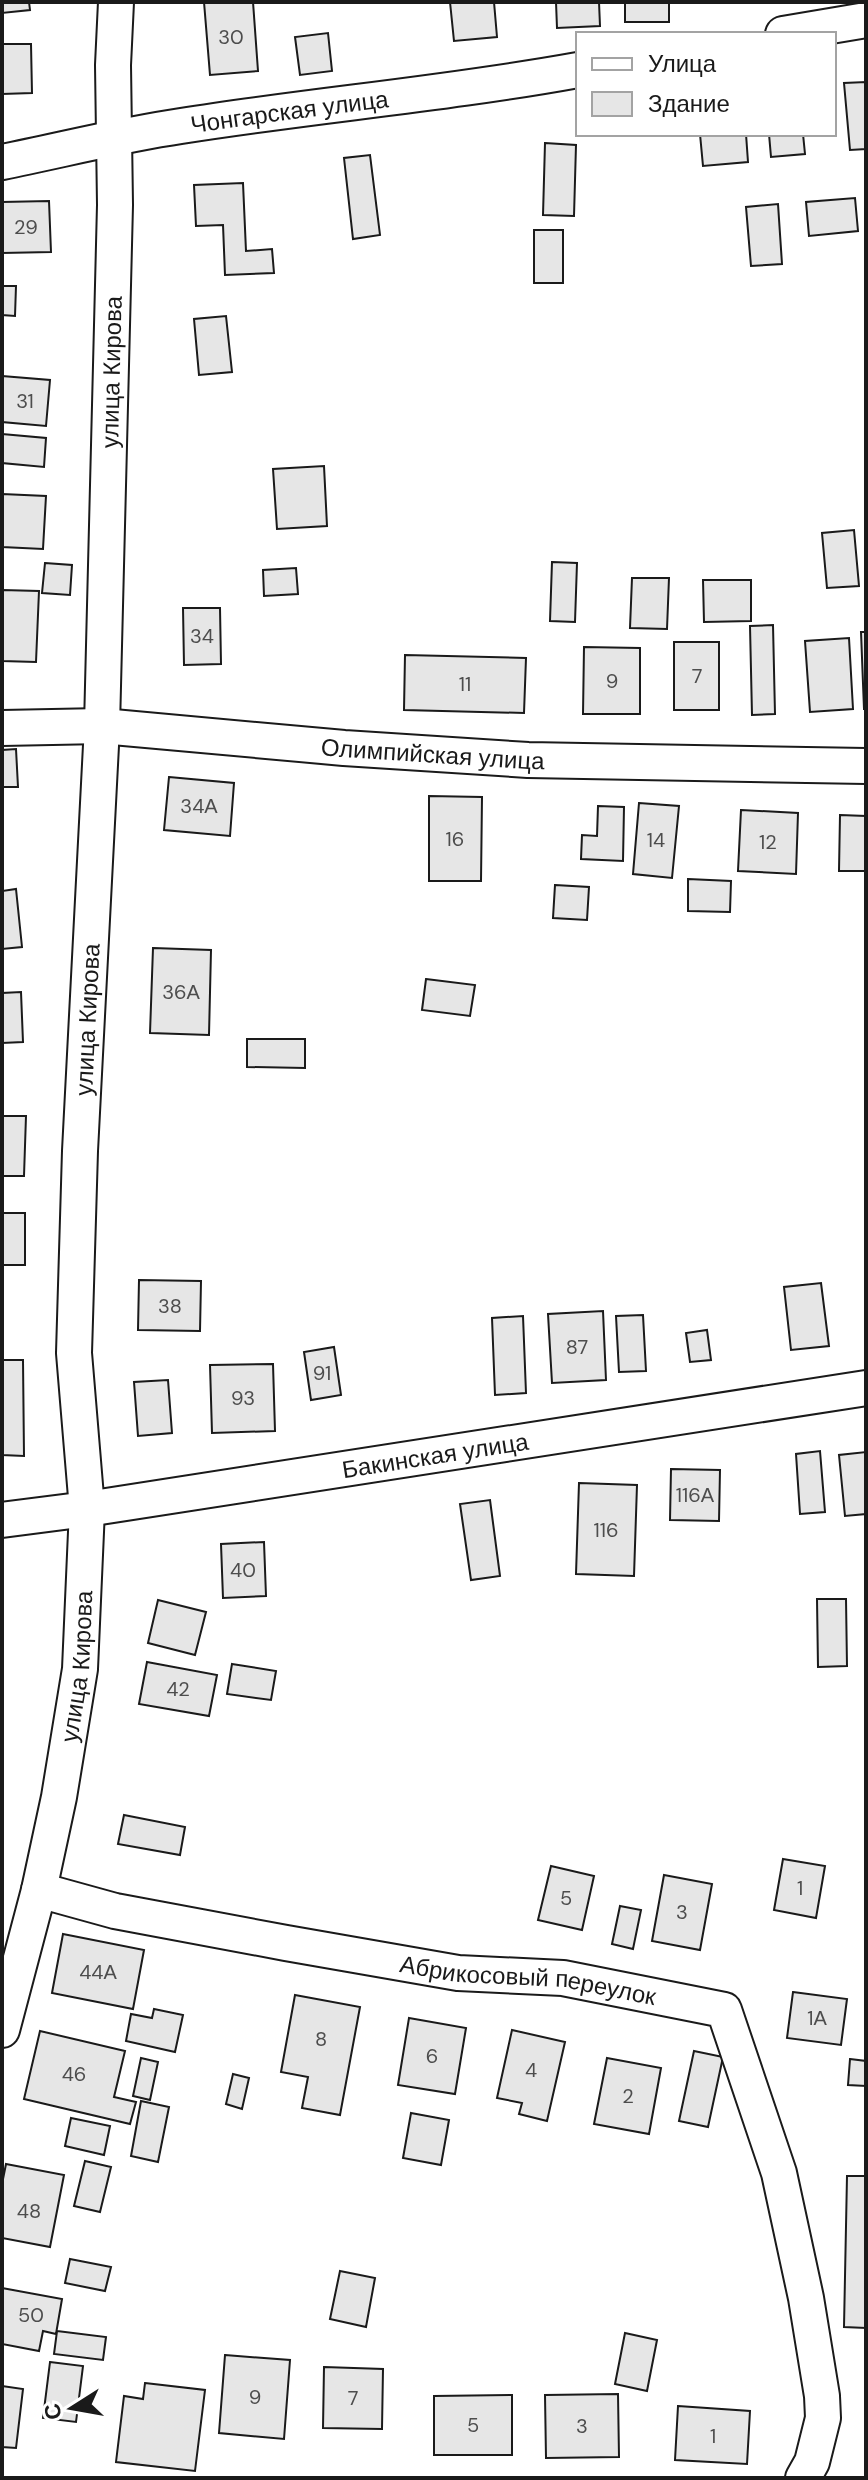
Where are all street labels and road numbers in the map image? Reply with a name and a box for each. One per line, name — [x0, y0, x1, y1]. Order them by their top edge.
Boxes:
street label: Чонгарская улица — [188, 83, 391, 140]
street label: улица Кирова — [93, 295, 128, 449]
street label: Олимпийская улица — [320, 730, 545, 776]
street label: улица Кирова — [67, 942, 106, 1096]
street label: Бакинская улица — [340, 1425, 531, 1485]
street label: улица Кирова — [53, 1589, 99, 1744]
street label: Абрикосовый переулок — [398, 1948, 659, 2012]

